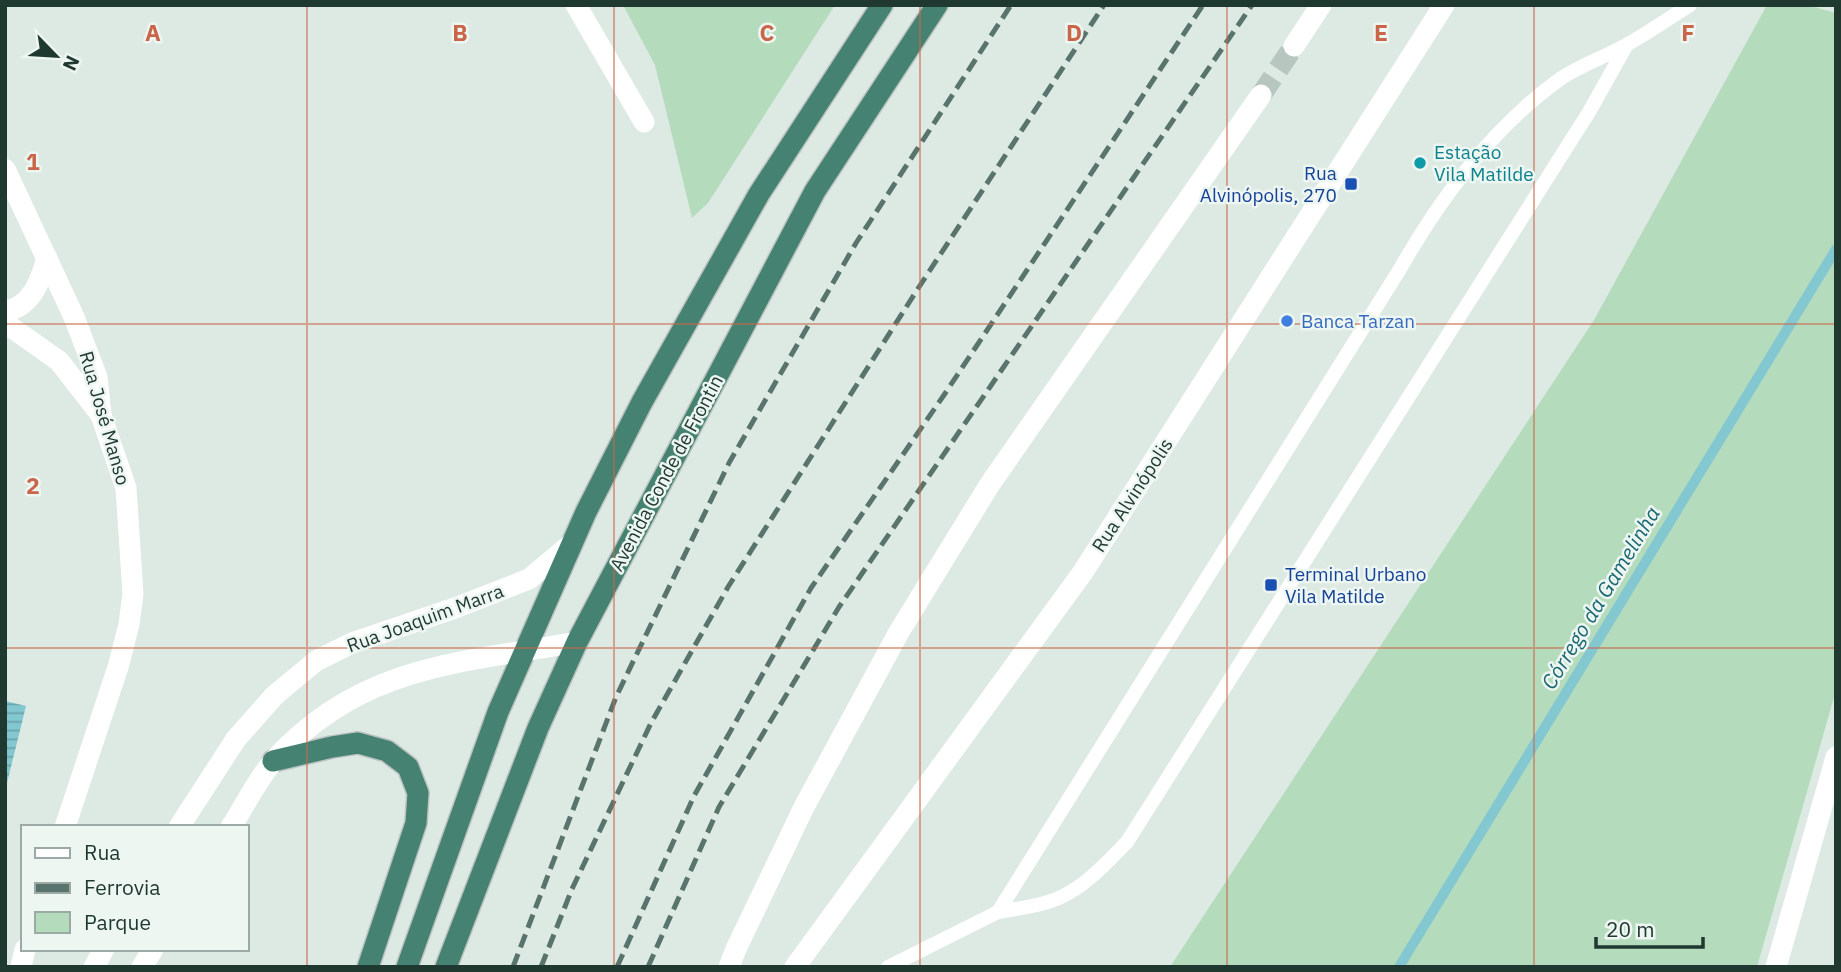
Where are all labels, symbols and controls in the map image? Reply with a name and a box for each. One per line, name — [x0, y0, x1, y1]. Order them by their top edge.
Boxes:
text: A — [145, 17, 161, 47]
text: B — [452, 17, 468, 47]
text: C — [760, 17, 775, 47]
text: D — [1066, 17, 1082, 47]
text: E — [1374, 17, 1388, 47]
text: F — [1681, 17, 1695, 47]
north arrow — [21, 21, 91, 91]
text: N — [58, 52, 85, 74]
place label: Estação Vila Matilde — [1434, 140, 1534, 186]
text: 1 — [26, 146, 40, 176]
marker: Estação Vila Matilde — [1412, 155, 1428, 171]
place label: Rua Alvinópolis, 270 — [1200, 161, 1337, 207]
marker: Rua Alvinópolis, 270 — [1343, 176, 1359, 192]
place label: Banca Tarzan — [1301, 309, 1415, 333]
marker: Banca Tarzan — [1279, 313, 1295, 329]
street label: Rua José Manso — [74, 348, 136, 488]
street label: Avenida Conde de Frontin — [604, 371, 728, 575]
street label: Rua Alvinópolis — [1086, 433, 1178, 557]
text: 2 — [26, 470, 40, 500]
water label: Córrego da Gamelinha — [1534, 501, 1666, 694]
place label: Terminal Urbano Vila Matilde — [1285, 562, 1426, 608]
marker: Terminal Urbano Vila Matilde — [1263, 577, 1279, 593]
street label: Rua Joaquim Marra — [343, 578, 507, 658]
legend — [21, 825, 248, 951]
text: Rua — [84, 838, 121, 866]
text: Ferrovia — [84, 873, 160, 901]
scale bar — [1596, 906, 1703, 950]
text: Parque — [84, 908, 151, 936]
text: 20 m — [1606, 915, 1655, 943]

